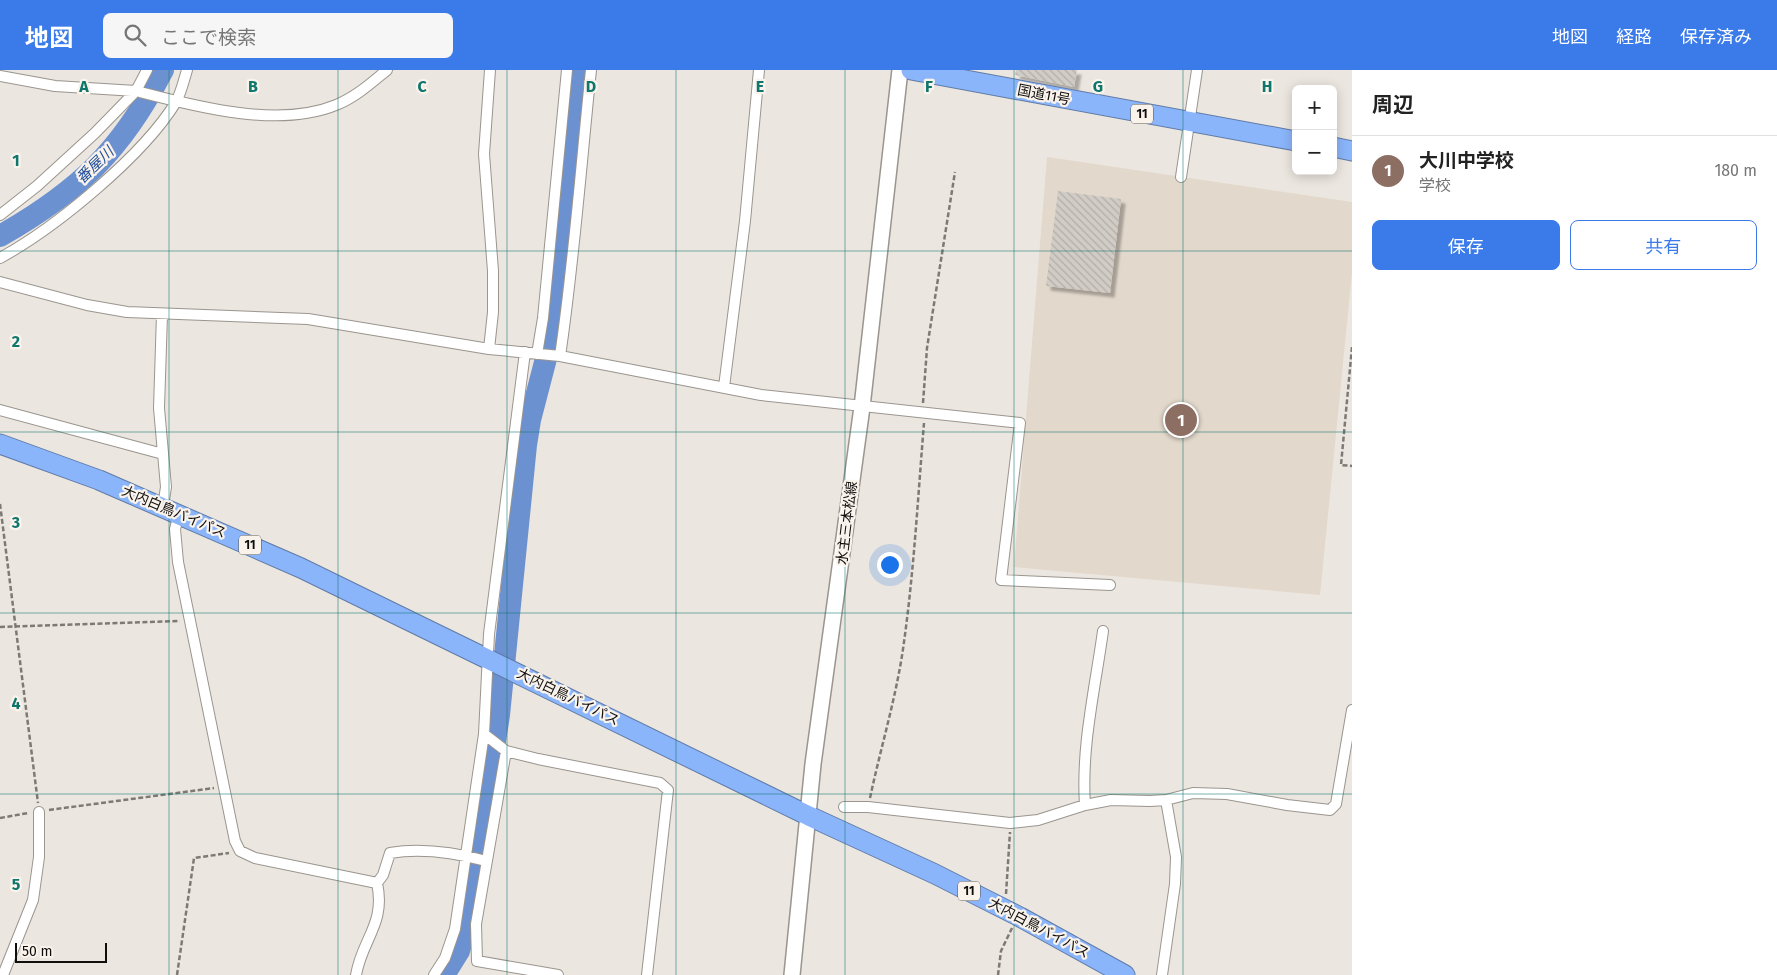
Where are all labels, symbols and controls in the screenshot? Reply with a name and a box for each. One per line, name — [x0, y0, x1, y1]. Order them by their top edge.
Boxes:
search box — [103, 13, 453, 58]
icon: search — [121, 21, 149, 49]
text: 地図 — [25, 24, 73, 52]
text: ここで検索 — [161, 26, 256, 49]
text: 地図 — [1552, 26, 1588, 48]
text: 経路 — [1616, 26, 1652, 48]
text: 保存済み — [1680, 26, 1752, 48]
text: A — [78, 77, 89, 96]
text: B — [248, 77, 258, 96]
text: C — [417, 77, 427, 96]
text: D — [586, 77, 596, 96]
text: E — [756, 77, 764, 96]
text: F — [925, 77, 933, 96]
text: G — [1093, 77, 1103, 96]
text: H — [1262, 77, 1272, 96]
street label: 国道11号 — [1016, 82, 1072, 108]
map controls — [1292, 85, 1337, 175]
button: + — [1292, 85, 1337, 130]
text: 周辺 — [1372, 92, 1414, 118]
road number: 11 — [1131, 104, 1153, 124]
button: − — [1292, 130, 1337, 175]
water label: 番屋川 — [73, 142, 119, 187]
text: 大川中学校 — [1419, 149, 1514, 172]
text: 1 — [12, 151, 20, 170]
text: 1 — [1384, 161, 1392, 180]
text: 180 m — [1714, 161, 1757, 180]
text: 学校 — [1419, 176, 1451, 195]
button: 保存 — [1372, 220, 1560, 270]
button: 共有 — [1570, 220, 1757, 270]
text: 2 — [12, 332, 20, 351]
pin: 1 — [1165, 401, 1197, 439]
street label: 水主三本松線 — [833, 480, 861, 566]
street label: 大内白鳥バイパス — [119, 482, 229, 542]
text: 3 — [11, 513, 20, 532]
road number: 11 — [239, 536, 261, 554]
your location — [877, 552, 903, 578]
street label: 大内白鳥バイパス — [514, 665, 622, 729]
text: 4 — [11, 694, 21, 713]
text: 5 — [12, 875, 21, 894]
road number: 11 — [958, 881, 980, 900]
street label: 大内白鳥バイパス — [986, 894, 1092, 962]
scale bar — [15, 940, 108, 963]
text: 50 m — [22, 943, 53, 960]

